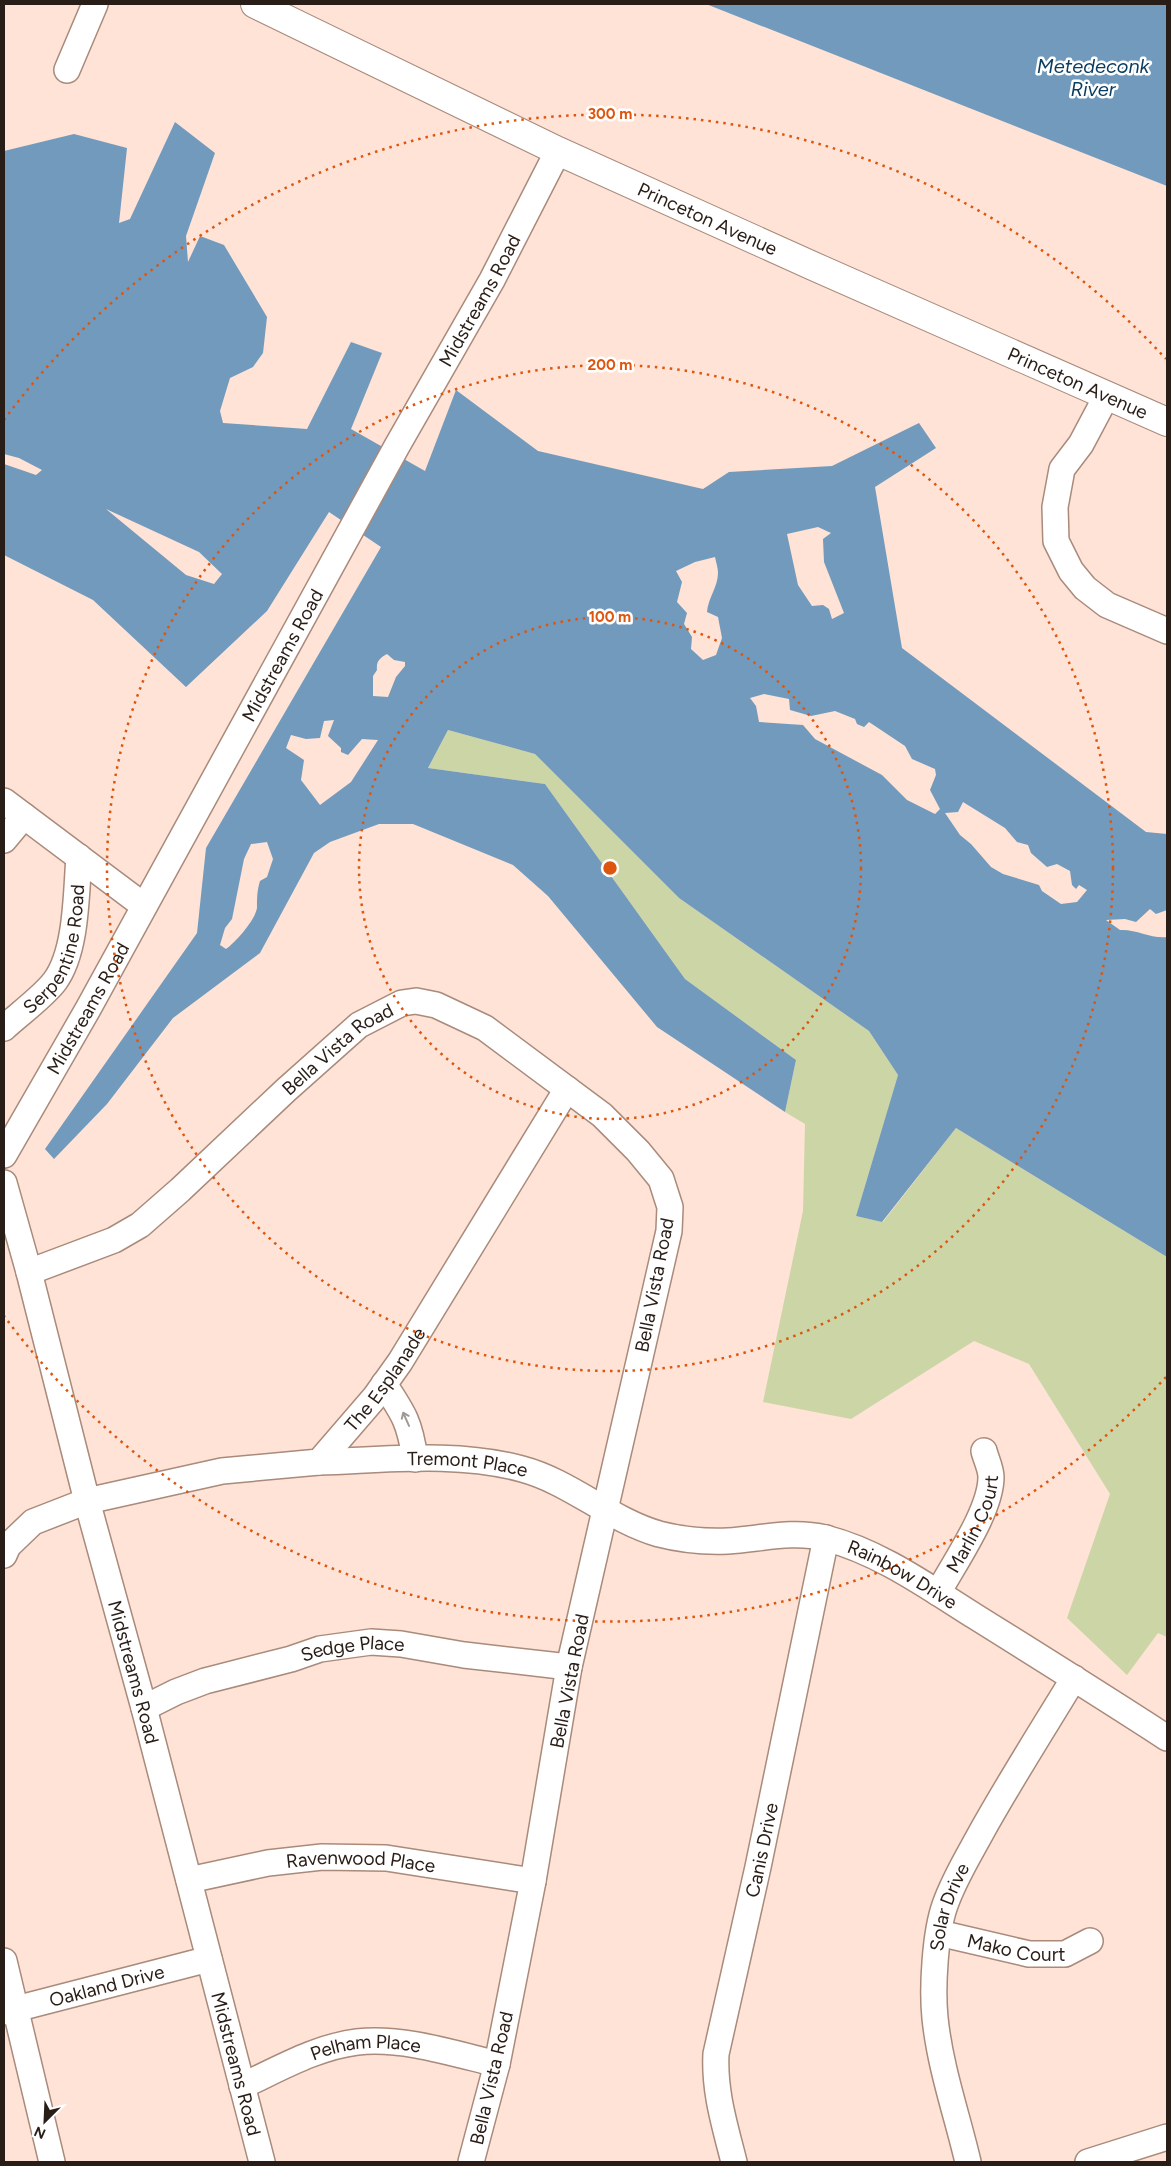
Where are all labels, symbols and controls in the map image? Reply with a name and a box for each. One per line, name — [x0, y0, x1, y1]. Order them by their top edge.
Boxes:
water label: Metedeconk River — [1037, 54, 1151, 101]
text: 300 m — [588, 105, 632, 123]
street label: Princeton Avenue — [634, 177, 781, 260]
street label: Midstreams Road — [434, 231, 525, 371]
street label: Princeton Avenue — [1004, 342, 1151, 424]
text: 200 m — [588, 356, 632, 374]
street label: Midstreams Road — [237, 585, 328, 726]
text: 100 m — [589, 608, 631, 626]
centre of rings — [601, 859, 619, 877]
street label: Serpentine Road — [18, 884, 89, 1019]
street label: Midstreams Road — [42, 938, 134, 1079]
street label: Bella Vista Road — [277, 998, 397, 1100]
street label: Bella Vista Road — [630, 1216, 679, 1354]
street label: The Esplanade — [340, 1323, 430, 1436]
one-way arrow — [400, 1412, 410, 1427]
street label: Tremont Place — [407, 1447, 531, 1482]
street label: Marlin Court — [941, 1475, 1003, 1577]
street label: Rainbow Drive — [844, 1535, 961, 1614]
street label: Midstreams Road — [103, 1598, 164, 1746]
street label: Bella Vista Road — [545, 1612, 594, 1750]
street label: Sedge Place — [298, 1631, 405, 1667]
street label: Canis Drive — [741, 1801, 783, 1899]
street label: Ravenwood Place — [285, 1846, 437, 1878]
street label: Solar Drive — [925, 1859, 974, 1952]
street label: Mako Court — [965, 1929, 1065, 1966]
street label: Oakland Drive — [47, 1960, 167, 2012]
street label: Midstreams Road — [206, 1990, 266, 2138]
street label: Bella Vista Road — [465, 2009, 518, 2147]
street label: Pelham Place — [307, 2030, 423, 2065]
north arrow — [20, 2096, 70, 2146]
text: N — [32, 2122, 48, 2142]

